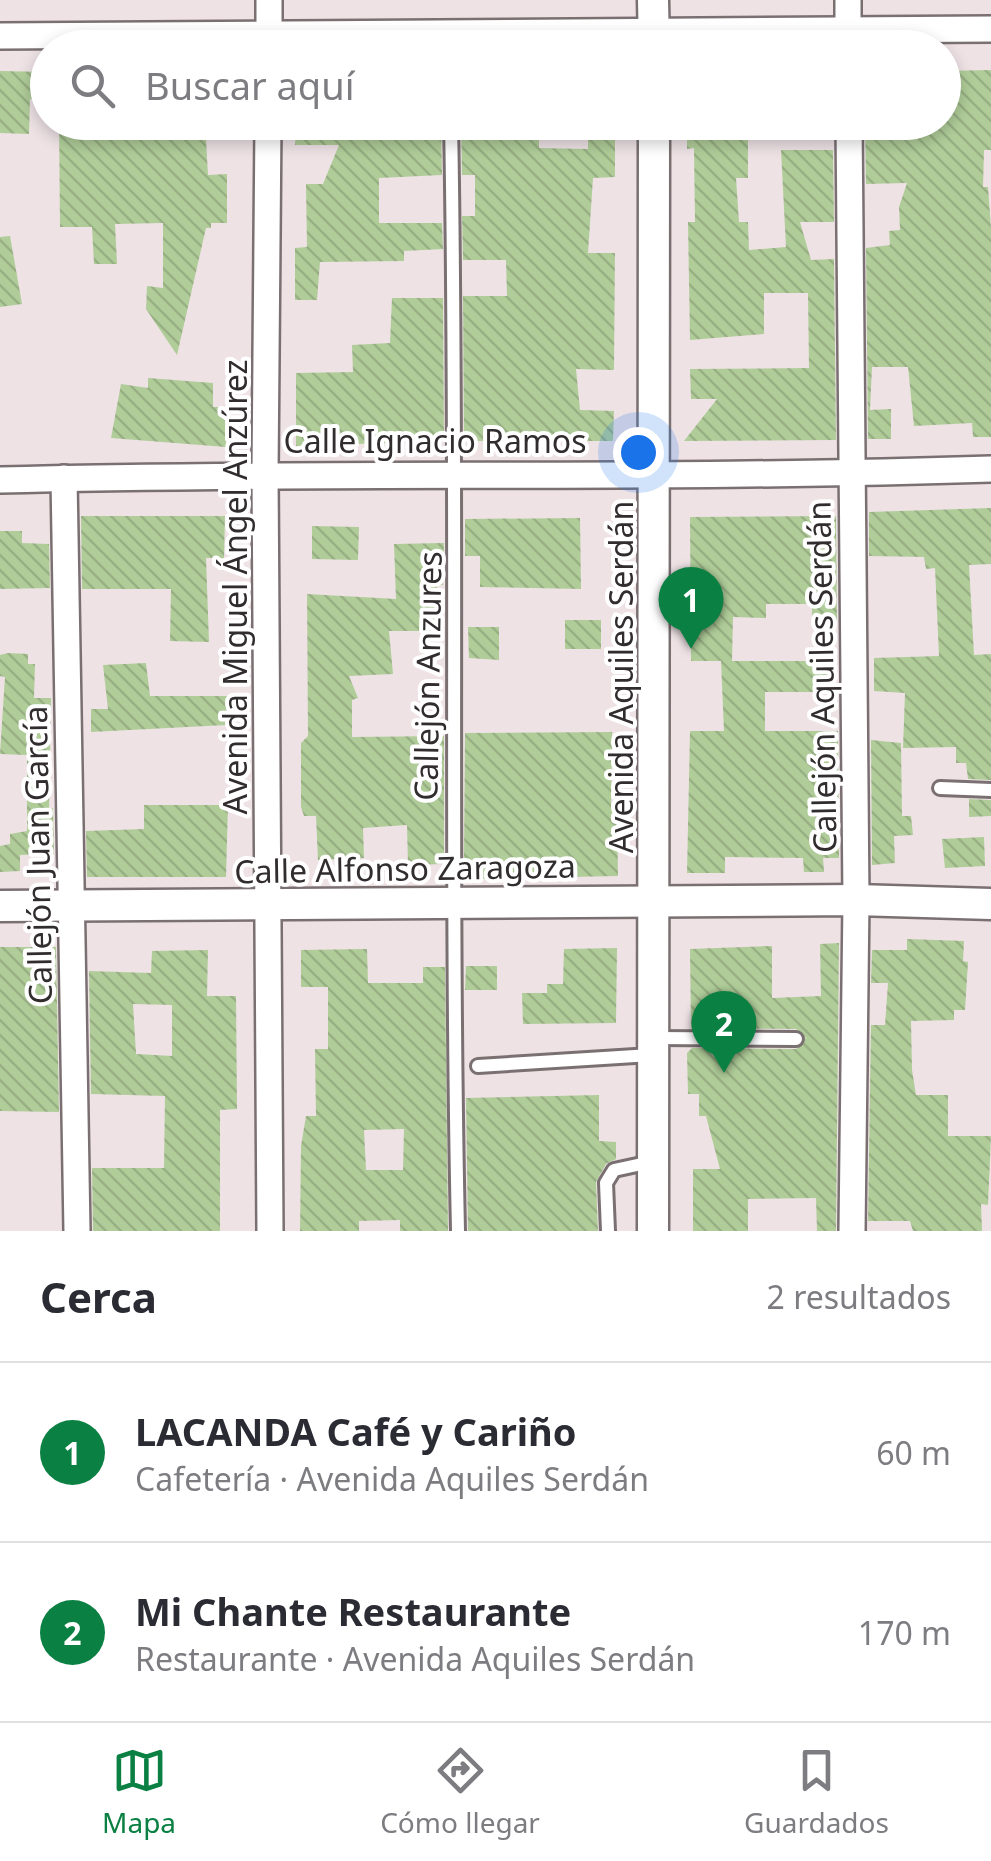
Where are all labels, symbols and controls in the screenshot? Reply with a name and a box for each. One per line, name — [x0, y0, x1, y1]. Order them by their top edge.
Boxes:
search box — [30, 30, 961, 140]
icon: search — [65, 58, 120, 113]
text: Buscar aquí — [145, 59, 355, 111]
street label: Avenida Miguel Ángel Anzúrez — [213, 359, 256, 815]
street label: Calle Ignacio Ramos — [283, 419, 587, 462]
your location — [613, 427, 664, 478]
street label: Avenida Aquiles Serdán — [599, 501, 642, 853]
street label: Callejón Aquiles Serdán — [796, 501, 846, 853]
street label: Callejón Anzures — [403, 551, 451, 801]
pin: 1 — [658, 566, 724, 649]
street label: Callejón Juan García — [13, 705, 61, 1005]
street label: Calle Alfonso Zaragoza — [234, 844, 576, 892]
pin: 2 — [692, 990, 756, 1073]
text: Cerca — [40, 1268, 157, 1325]
text: 2 resultados — [767, 1275, 951, 1318]
text: LACANDA Café y Cariño — [135, 1405, 577, 1457]
text: 1 — [63, 1431, 82, 1474]
text: 60 m — [876, 1431, 951, 1474]
text: Cafetería · Avenida Aquiles Serdán — [135, 1457, 649, 1500]
text: Mi Chante Restaurante — [135, 1585, 571, 1637]
text: 2 — [63, 1611, 82, 1654]
text: 170 m — [858, 1611, 951, 1654]
text: Restaurante · Avenida Aquiles Serdán — [135, 1637, 695, 1680]
tab: Mapa — [102, 1743, 176, 1841]
tab: Cómo llegar — [380, 1743, 540, 1841]
tab: Guardados — [744, 1743, 889, 1841]

